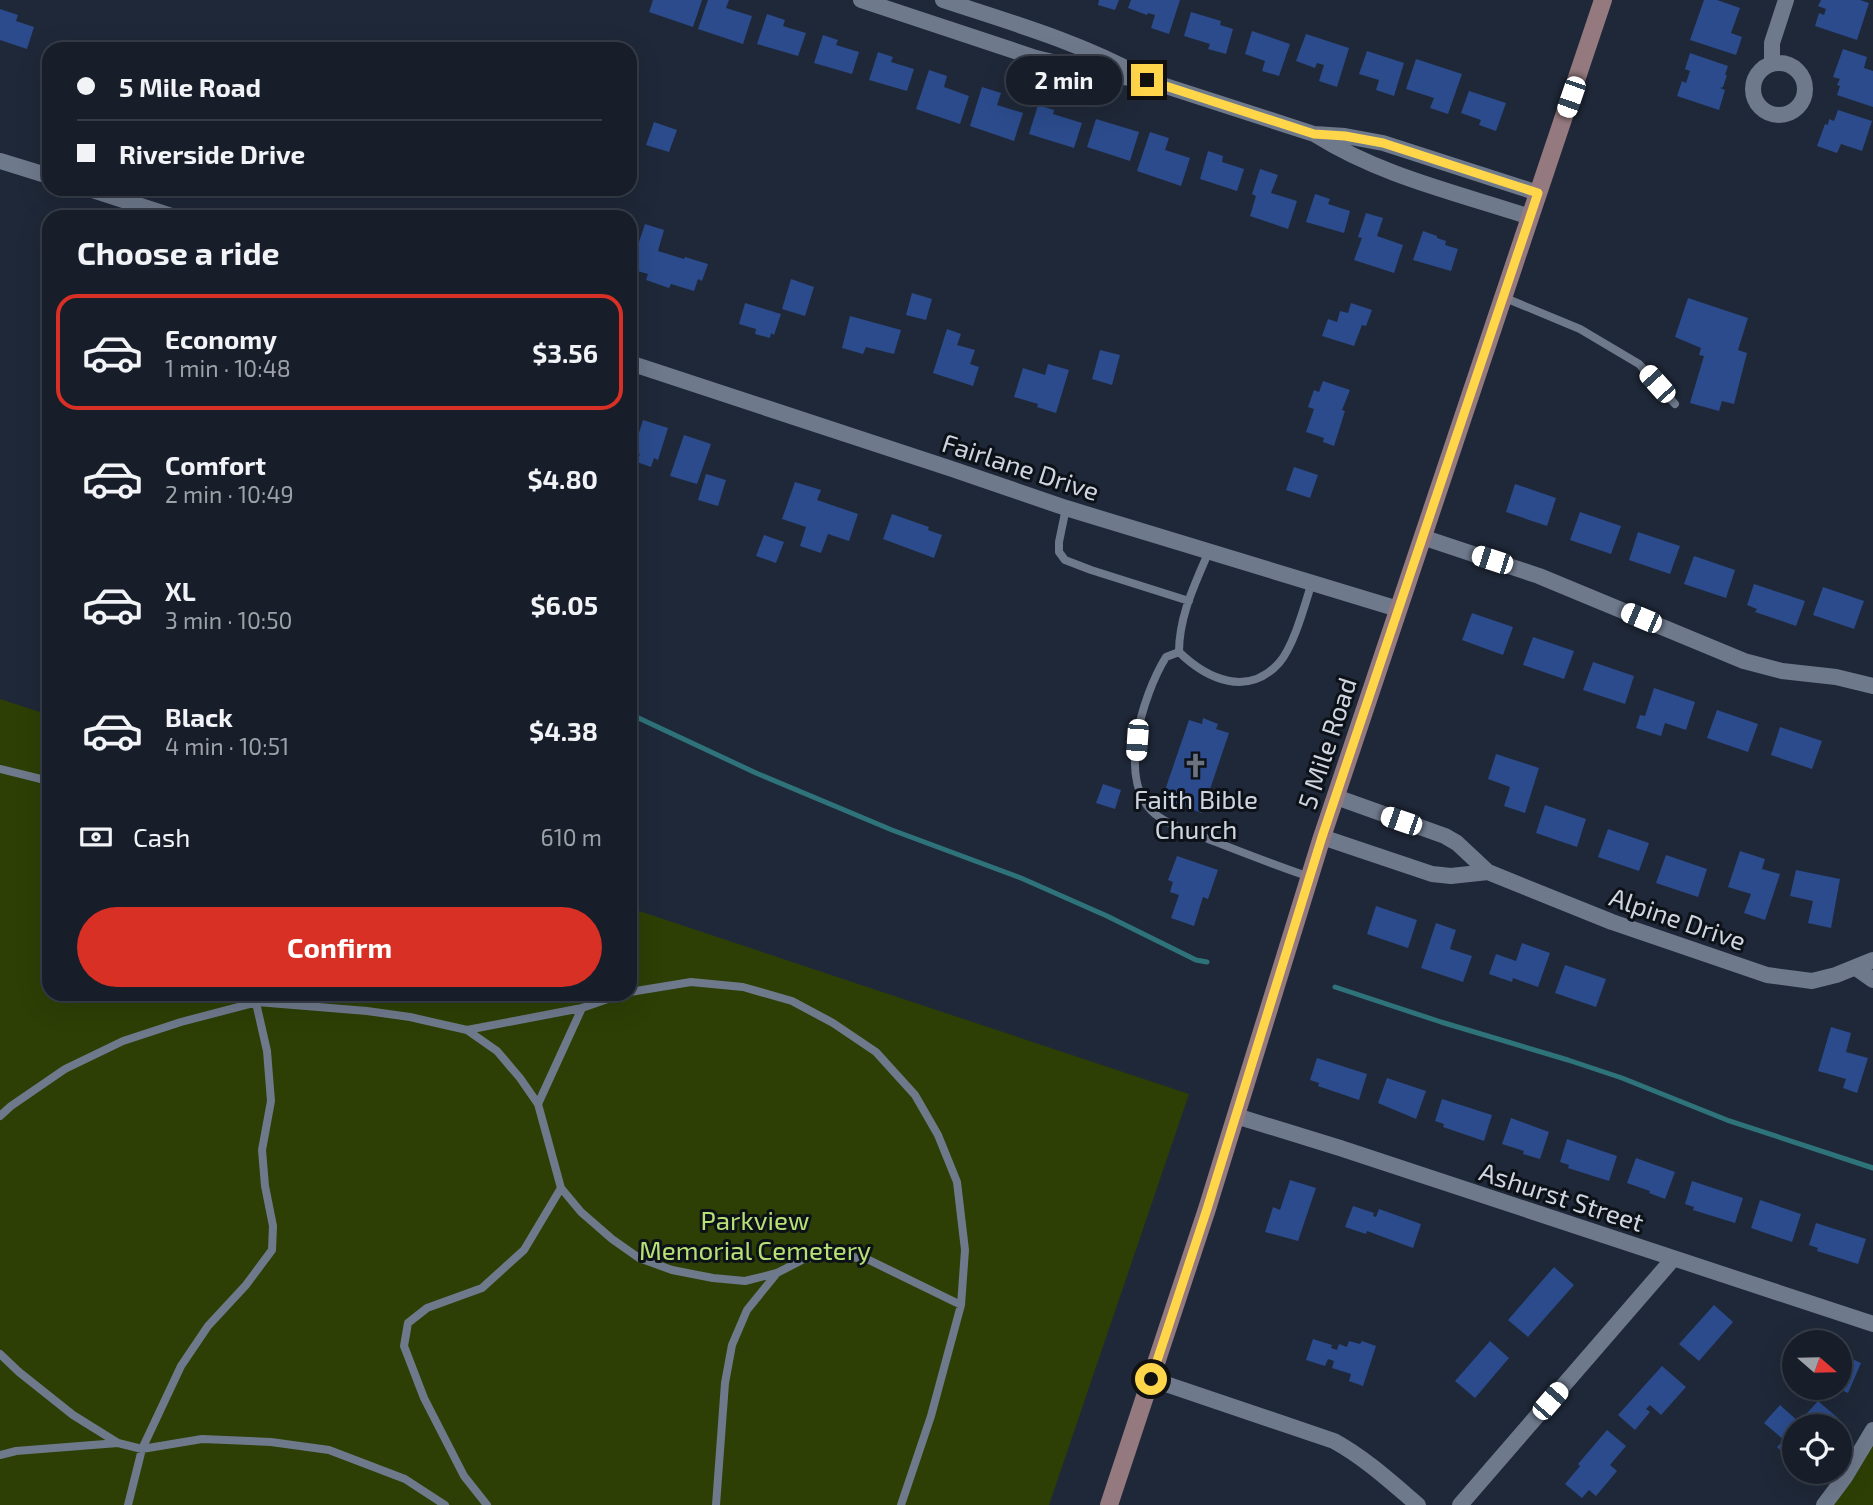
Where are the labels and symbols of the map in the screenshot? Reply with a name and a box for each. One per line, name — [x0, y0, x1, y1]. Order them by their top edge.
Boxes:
callout: 2 min — [1007, 56, 1122, 104]
route end — [1131, 64, 1163, 96]
car — [1555, 74, 1588, 120]
car — [1636, 361, 1679, 407]
street label: Fairlane Drive — [939, 426, 1103, 506]
car — [1469, 544, 1516, 576]
car — [1618, 600, 1665, 636]
street label: 5 Mile Road — [1290, 673, 1362, 813]
car — [1126, 718, 1149, 762]
church icon: Faith Bible Church — [1182, 752, 1210, 780]
place label: Faith Bible Church — [1134, 783, 1258, 844]
car — [1378, 804, 1425, 838]
street label: Alpine Drive — [1606, 880, 1750, 956]
street label: Ashurst Street — [1476, 1155, 1648, 1237]
park label: Parkview Memorial Cemetery — [639, 1204, 871, 1265]
north arrow — [1782, 1330, 1852, 1400]
route start — [1135, 1363, 1167, 1395]
car — [1529, 1378, 1572, 1424]

